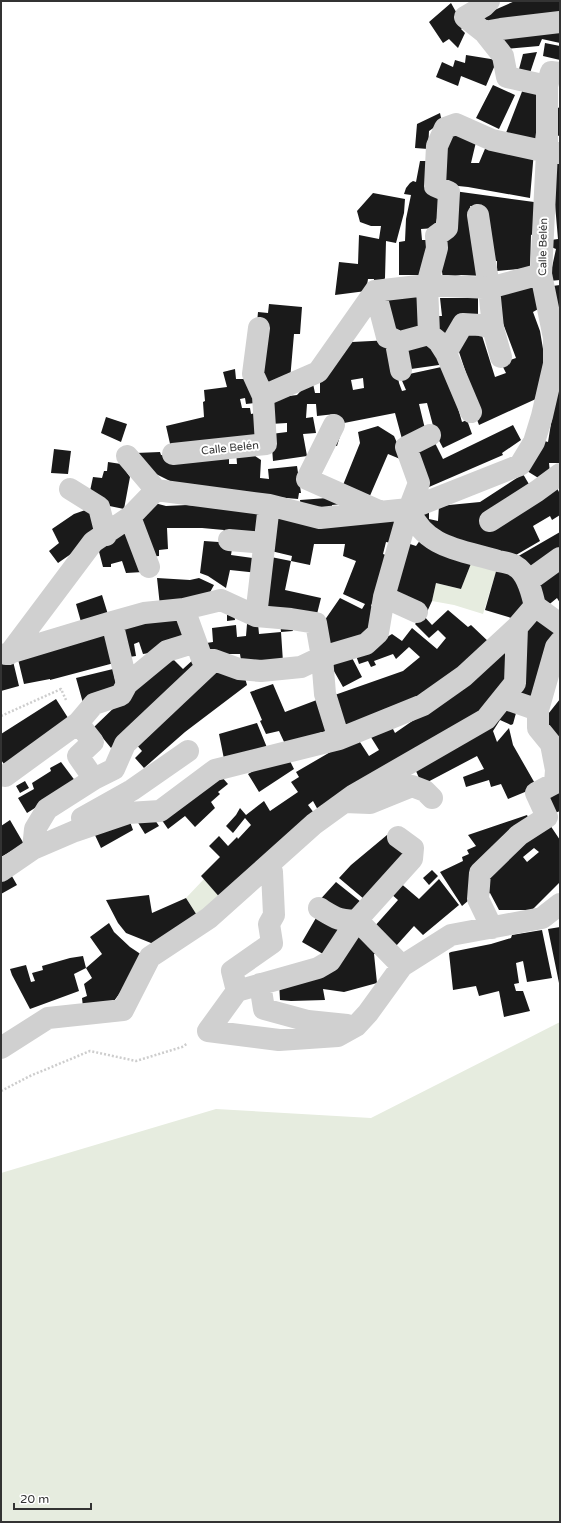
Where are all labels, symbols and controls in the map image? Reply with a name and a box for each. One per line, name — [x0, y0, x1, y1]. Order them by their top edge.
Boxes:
street label: Calle Belén — [536, 218, 550, 276]
street label: Calle Belén — [201, 439, 259, 457]
scale bar — [14, 1485, 91, 1511]
text: 20 m — [20, 1492, 49, 1506]

